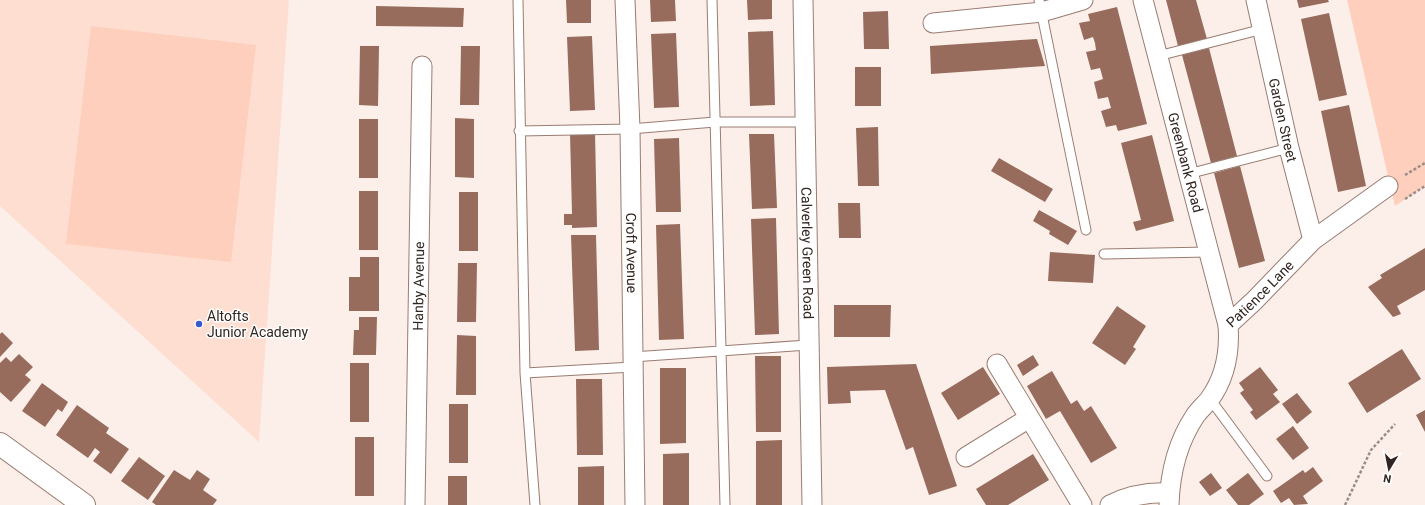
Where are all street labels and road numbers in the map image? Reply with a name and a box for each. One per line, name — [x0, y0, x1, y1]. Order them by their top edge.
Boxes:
street label: Garden Street — [1266, 77, 1300, 164]
street label: Greenbank Road — [1165, 111, 1206, 214]
street label: Calverley Green Road — [798, 187, 817, 319]
street label: Croft Avenue — [623, 213, 640, 293]
street label: Hanby Avenue — [410, 241, 427, 331]
street label: Patience Lane — [1223, 257, 1297, 330]

